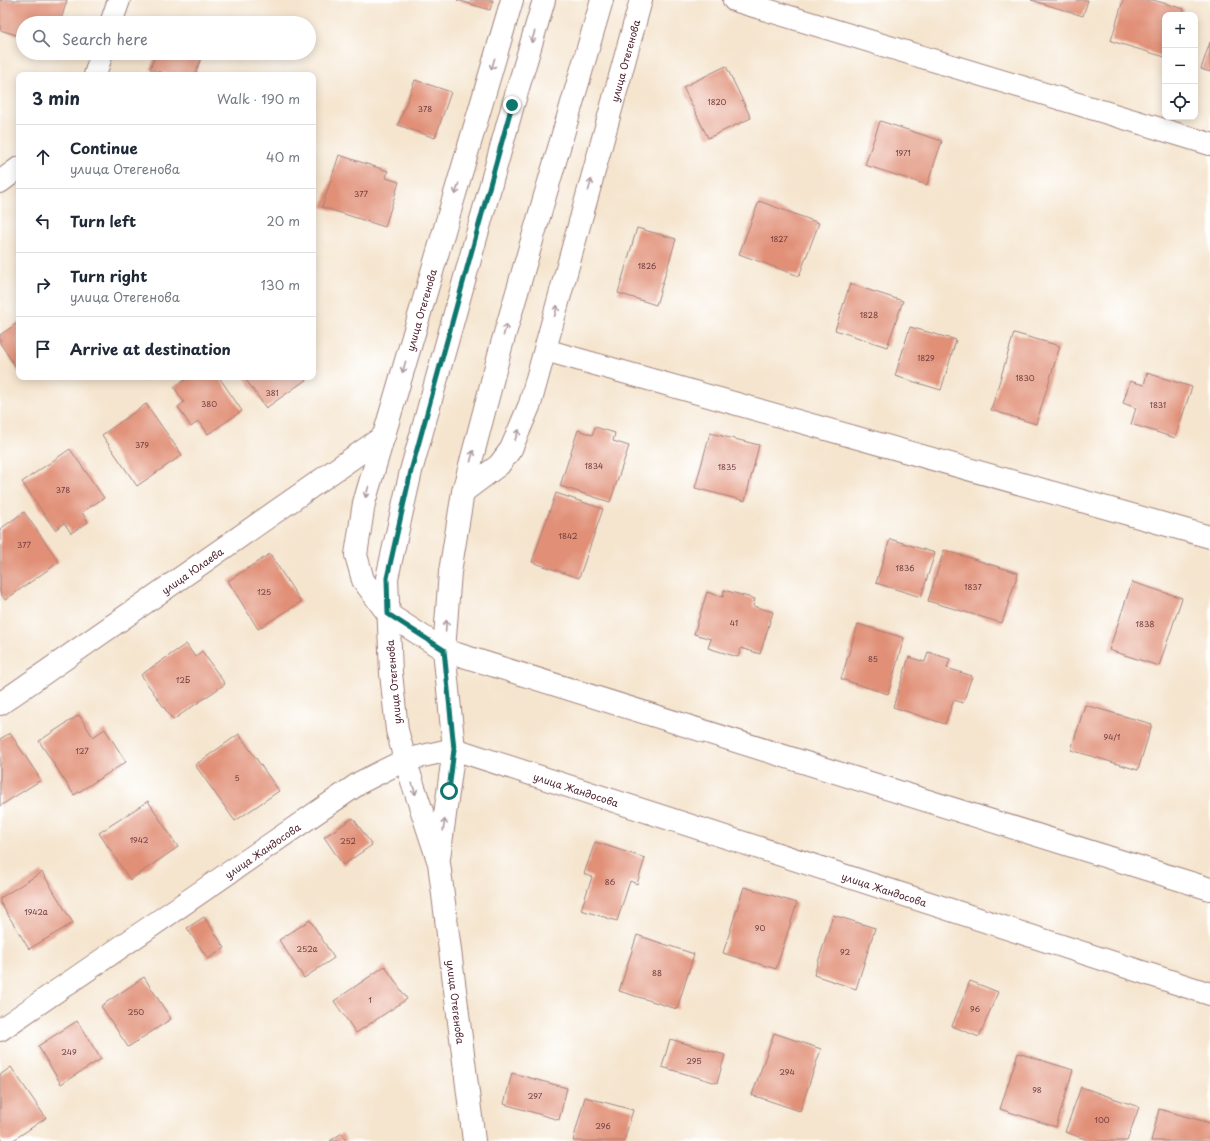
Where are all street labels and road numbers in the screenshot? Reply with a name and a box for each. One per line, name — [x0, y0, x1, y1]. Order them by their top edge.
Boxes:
street label: улица Отегенова — [606, 17, 643, 103]
street label: улица Отегенова — [402, 267, 440, 353]
street label: улица Юлаева — [158, 543, 227, 597]
street label: улица Отегенова — [382, 638, 404, 725]
street label: улица Жандосова — [532, 768, 622, 810]
street label: улица Жандосова — [221, 818, 304, 881]
street label: улица Жандосова — [840, 868, 930, 910]
street label: улица Отегенова — [443, 959, 469, 1046]

